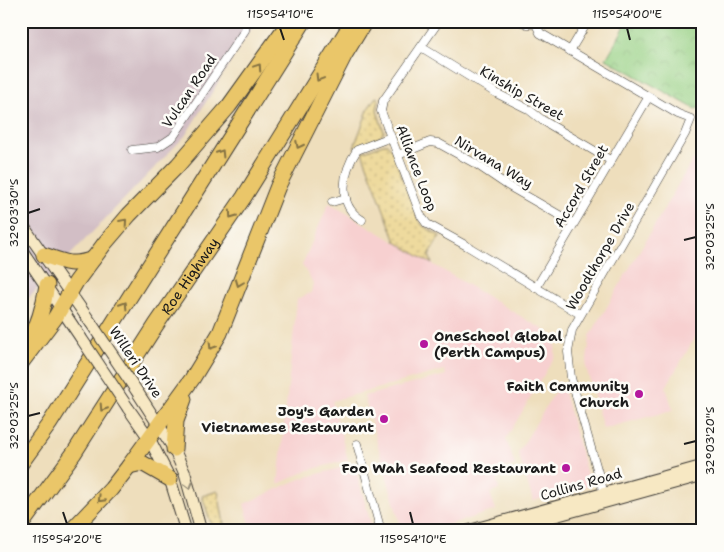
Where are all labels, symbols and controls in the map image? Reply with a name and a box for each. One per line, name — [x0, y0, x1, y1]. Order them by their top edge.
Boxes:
text: 115°54'10"E — [247, 6, 313, 22]
text: 115°54'00"E — [592, 6, 662, 22]
street label: Vulcan Road — [158, 51, 220, 131]
street label: Kinship Street — [477, 62, 567, 124]
one-way arrow — [252, 63, 261, 73]
one-way arrow — [315, 72, 325, 81]
street label: Alliance Loop — [392, 122, 442, 214]
street label: Nirvana Way — [452, 132, 536, 192]
one-way arrow — [295, 140, 305, 149]
street label: Accord Street — [550, 141, 612, 231]
one-way arrow — [214, 149, 224, 158]
text: 32°03'30"S — [6, 178, 22, 247]
street label: Woodthorpe Drive — [562, 198, 638, 314]
text: 32°03'25"S — [702, 203, 718, 271]
one-way arrow — [228, 210, 238, 219]
one-way arrow — [118, 219, 126, 228]
street label: Roe Highway — [157, 234, 223, 318]
one-way arrow — [235, 279, 245, 287]
one-way arrow — [118, 301, 128, 310]
street label: Willeri Drive — [105, 323, 167, 401]
place label: OneSchool Global (Perth Campus) — [434, 327, 562, 361]
marker: OneSchool Global (Perth Campus) — [418, 338, 430, 350]
one-way arrow — [209, 341, 218, 350]
place label: Faith Community Church — [506, 377, 629, 411]
text: 32°03'25"S — [6, 382, 22, 450]
marker: Faith Community Church — [633, 388, 645, 400]
place label: Joy's Garden Vietnamese Restaurant — [201, 402, 374, 436]
one-way arrow — [99, 403, 109, 412]
text: 32°03'20"S — [702, 406, 718, 475]
marker: Joy's Garden Vietnamese Restaurant — [378, 413, 390, 425]
place label: Foo Wah Seafood Restaurant — [341, 459, 556, 477]
marker: Foo Wah Seafood Restaurant — [560, 462, 572, 474]
street label: Collins Road — [538, 464, 624, 504]
one-way arrow — [183, 481, 193, 489]
one-way arrow — [98, 493, 107, 502]
text: 115°54'20"E — [32, 531, 102, 547]
text: 115°54'10"E — [380, 531, 446, 547]

